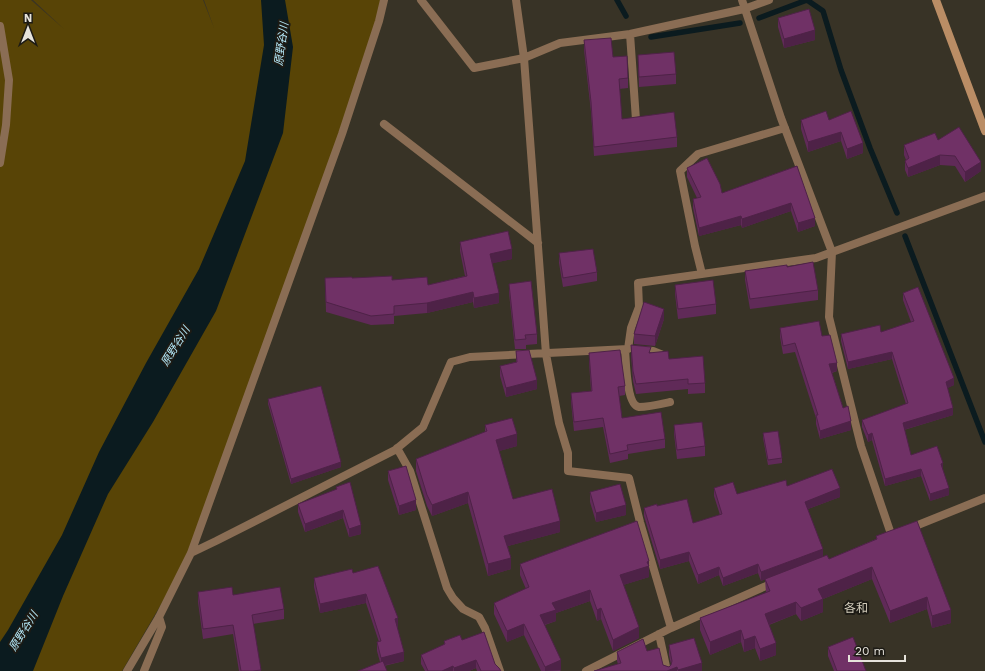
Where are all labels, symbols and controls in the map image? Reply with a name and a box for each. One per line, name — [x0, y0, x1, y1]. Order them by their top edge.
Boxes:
north arrow — [8, 8, 48, 48]
text: N — [24, 12, 32, 25]
water label: 原野谷川 — [272, 20, 291, 67]
water label: 原野谷川 — [158, 323, 193, 368]
district label: 各和 — [844, 601, 868, 615]
water label: 原野谷川 — [6, 608, 41, 653]
scale bar — [849, 637, 905, 663]
text: 20 m — [855, 644, 885, 658]

